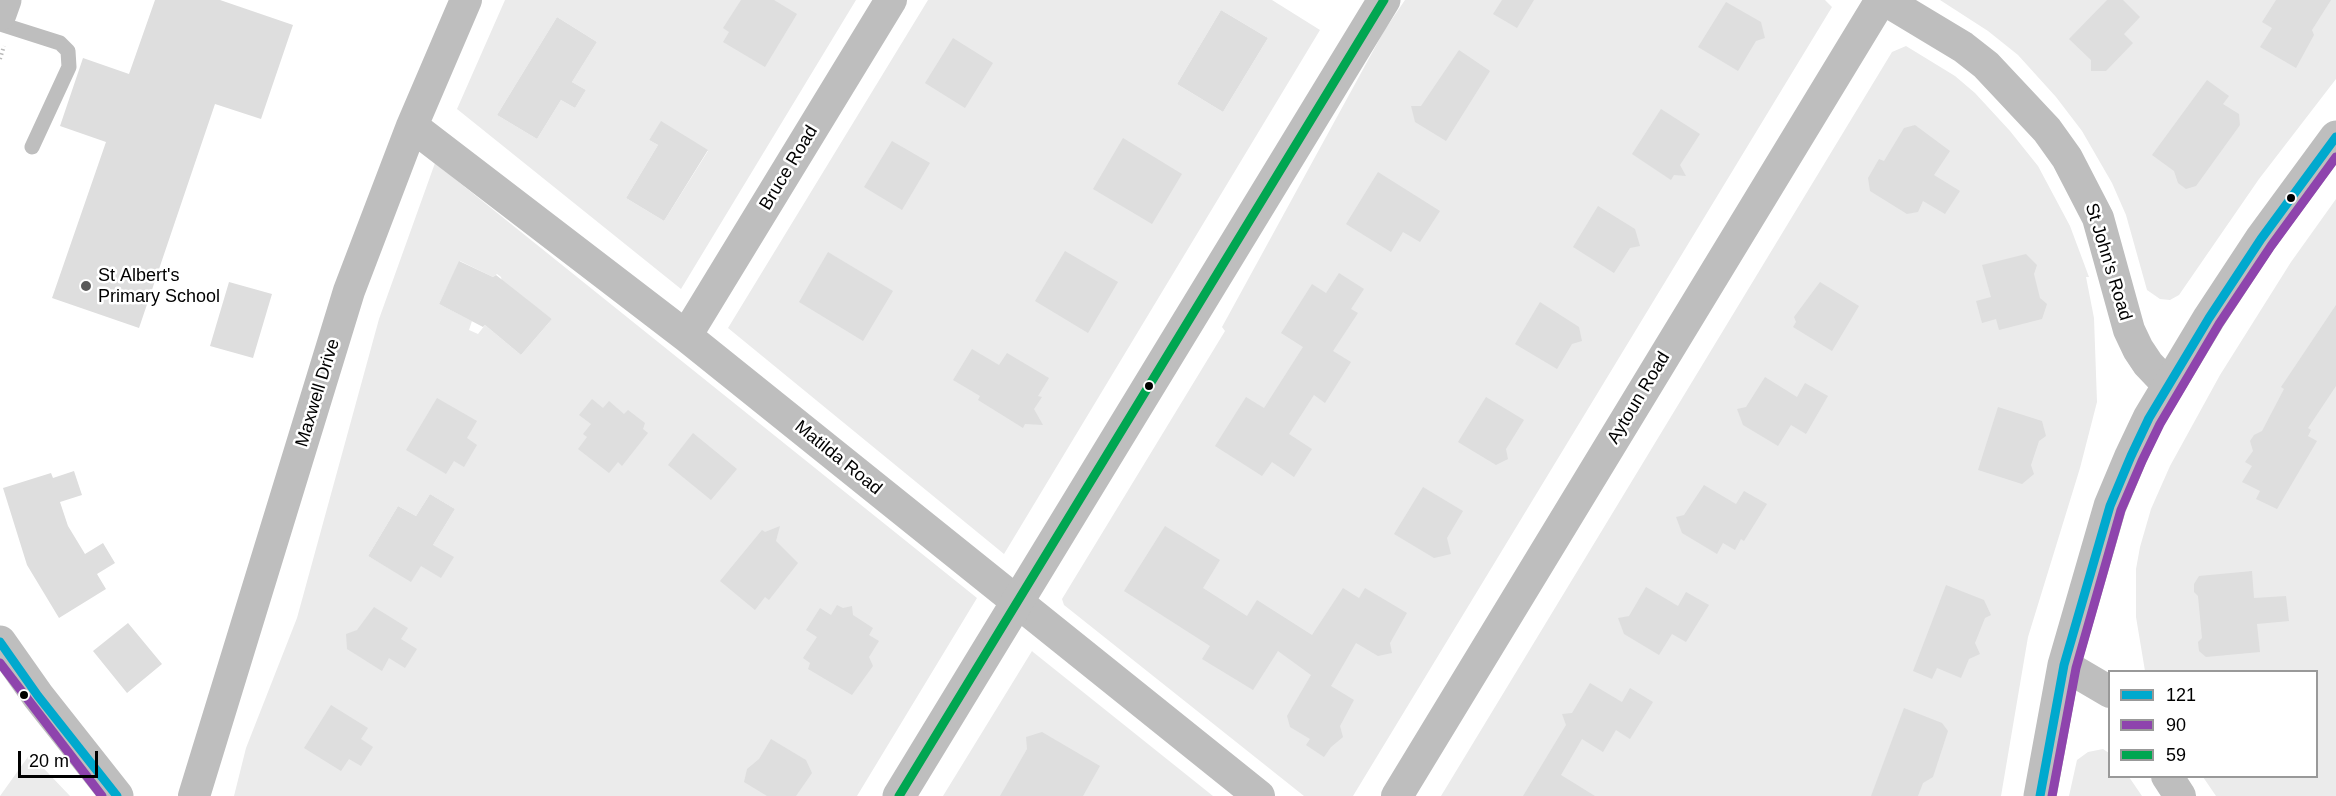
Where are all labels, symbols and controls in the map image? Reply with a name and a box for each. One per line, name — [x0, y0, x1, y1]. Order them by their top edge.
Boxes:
street label: Bruce Road — [755, 122, 823, 214]
unlabelled marker — [2285, 192, 2297, 204]
street label: St John's Road — [2080, 201, 2136, 323]
place label: St Albert's Primary School — [98, 265, 220, 308]
marker: St Albert's Primary School — [79, 279, 93, 293]
street label: Maxwell Drive — [291, 336, 345, 450]
street label: Aytoun Road — [1603, 348, 1675, 448]
unlabelled marker — [1143, 380, 1155, 392]
street label: Matilda Road — [790, 416, 886, 500]
legend — [2108, 670, 2318, 778]
text: 121 — [2166, 685, 2196, 705]
unlabelled marker — [18, 689, 30, 701]
text: 90 — [2166, 715, 2186, 735]
scale bar — [21, 739, 100, 777]
text: 59 — [2166, 745, 2186, 765]
text: 20 m — [29, 751, 69, 771]

